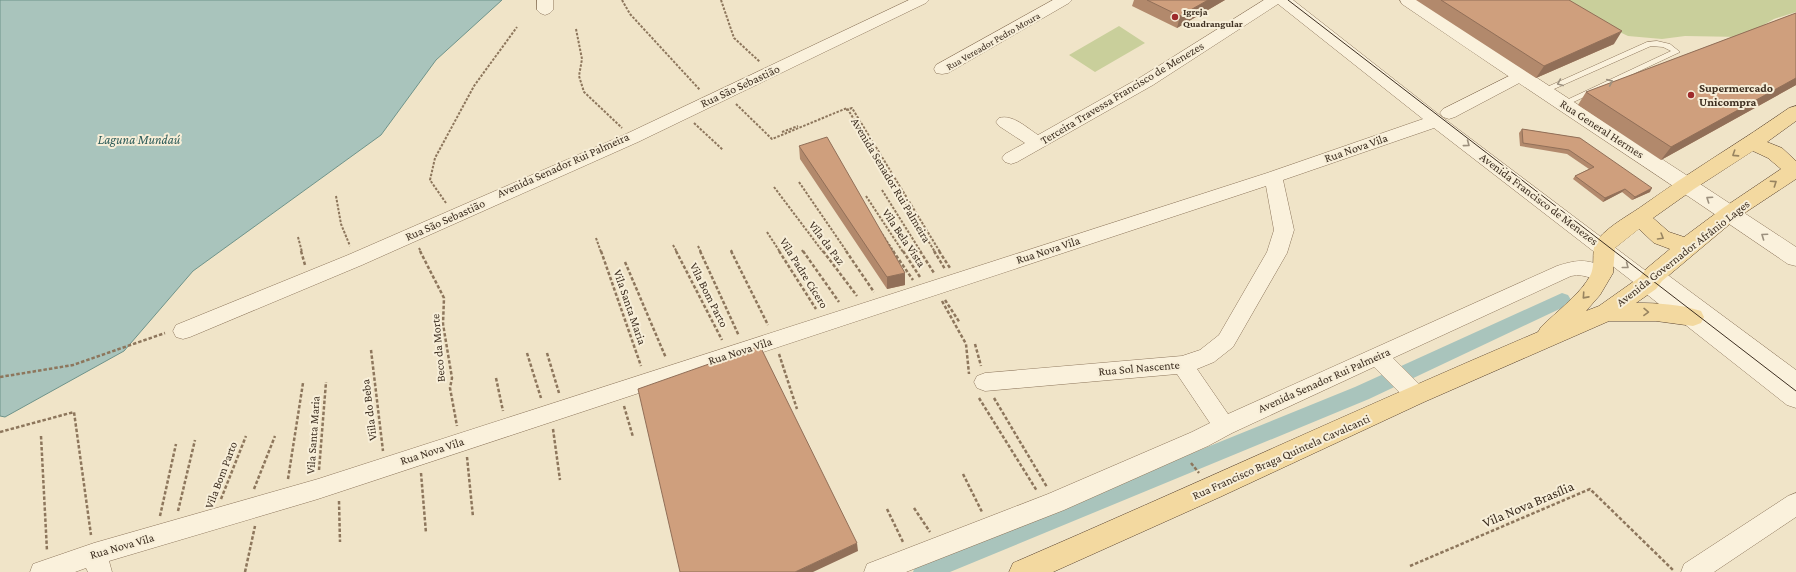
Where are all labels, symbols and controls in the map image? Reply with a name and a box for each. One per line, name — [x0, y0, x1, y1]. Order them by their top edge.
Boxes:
place label: Igreja Quadrangular — [1183, 6, 1243, 29]
street label: Rua Vereador Pedro Moura — [944, 10, 1042, 72]
marker: Igreja Quadrangular — [1170, 12, 1180, 22]
street label: Terceira Travessa Francisco de Menezes — [1038, 38, 1207, 147]
street label: Rua São Sebastião — [698, 61, 782, 111]
one-way arrow — [1557, 78, 1565, 86]
one-way arrow — [1606, 79, 1614, 87]
place label: Supermercado Unicompra — [1699, 81, 1773, 109]
marker: Supermercado Unicompra — [1686, 90, 1696, 100]
street label: Rua General Hermes — [1557, 97, 1647, 162]
street label: Avenida Senador Rui Palmeira — [848, 115, 934, 245]
street label: Avenida Senador Rui Palmeira — [495, 129, 632, 200]
street label: Rua Nova Vila — [1322, 130, 1390, 165]
water label: Laguna Mundaú — [98, 132, 181, 147]
one-way arrow — [1462, 140, 1469, 147]
one-way arrow — [1732, 149, 1739, 156]
street label: Avenida Francisco de Menezes — [1477, 150, 1601, 248]
one-way arrow — [1770, 181, 1777, 188]
street label: Rua São Sebastião — [403, 196, 487, 244]
street label: Avenida Governador Afrânio Lages — [1614, 196, 1753, 309]
one-way arrow — [1706, 196, 1713, 203]
street label: Vila Bela Vista — [879, 206, 929, 270]
street label: Vila da Paz — [806, 218, 848, 268]
street label: Rua Nova Vila — [1014, 233, 1082, 267]
one-way arrow — [1657, 233, 1664, 240]
one-way arrow — [1761, 233, 1768, 241]
street label: Vila Padre Cícero — [777, 235, 831, 311]
street label: Vila Bom Parto — [687, 260, 731, 330]
one-way arrow — [1621, 261, 1628, 268]
street label: Vila Santa Maria — [611, 268, 650, 347]
one-way arrow — [1583, 291, 1590, 299]
one-way arrow — [1643, 308, 1649, 316]
street label: Beco da Morte — [428, 313, 448, 383]
street label: Rua Nova Vila — [706, 334, 774, 368]
street label: Avenida Senador Rui Palmeira — [1256, 344, 1393, 415]
street label: Rua Sol Nascente — [1098, 357, 1180, 379]
street label: Viila do Beba — [358, 378, 380, 442]
street label: Vila Santa Maria — [303, 395, 323, 475]
street label: Rua Francisco Braga Quintela Cavalcanti — [1190, 411, 1372, 503]
street label: Rua Nova Vila — [398, 434, 466, 468]
street label: Vila Bom Parto — [202, 439, 240, 511]
street label: Vila Nova Brasília — [1480, 477, 1576, 530]
street label: Rua Nova Vila — [88, 530, 156, 562]

